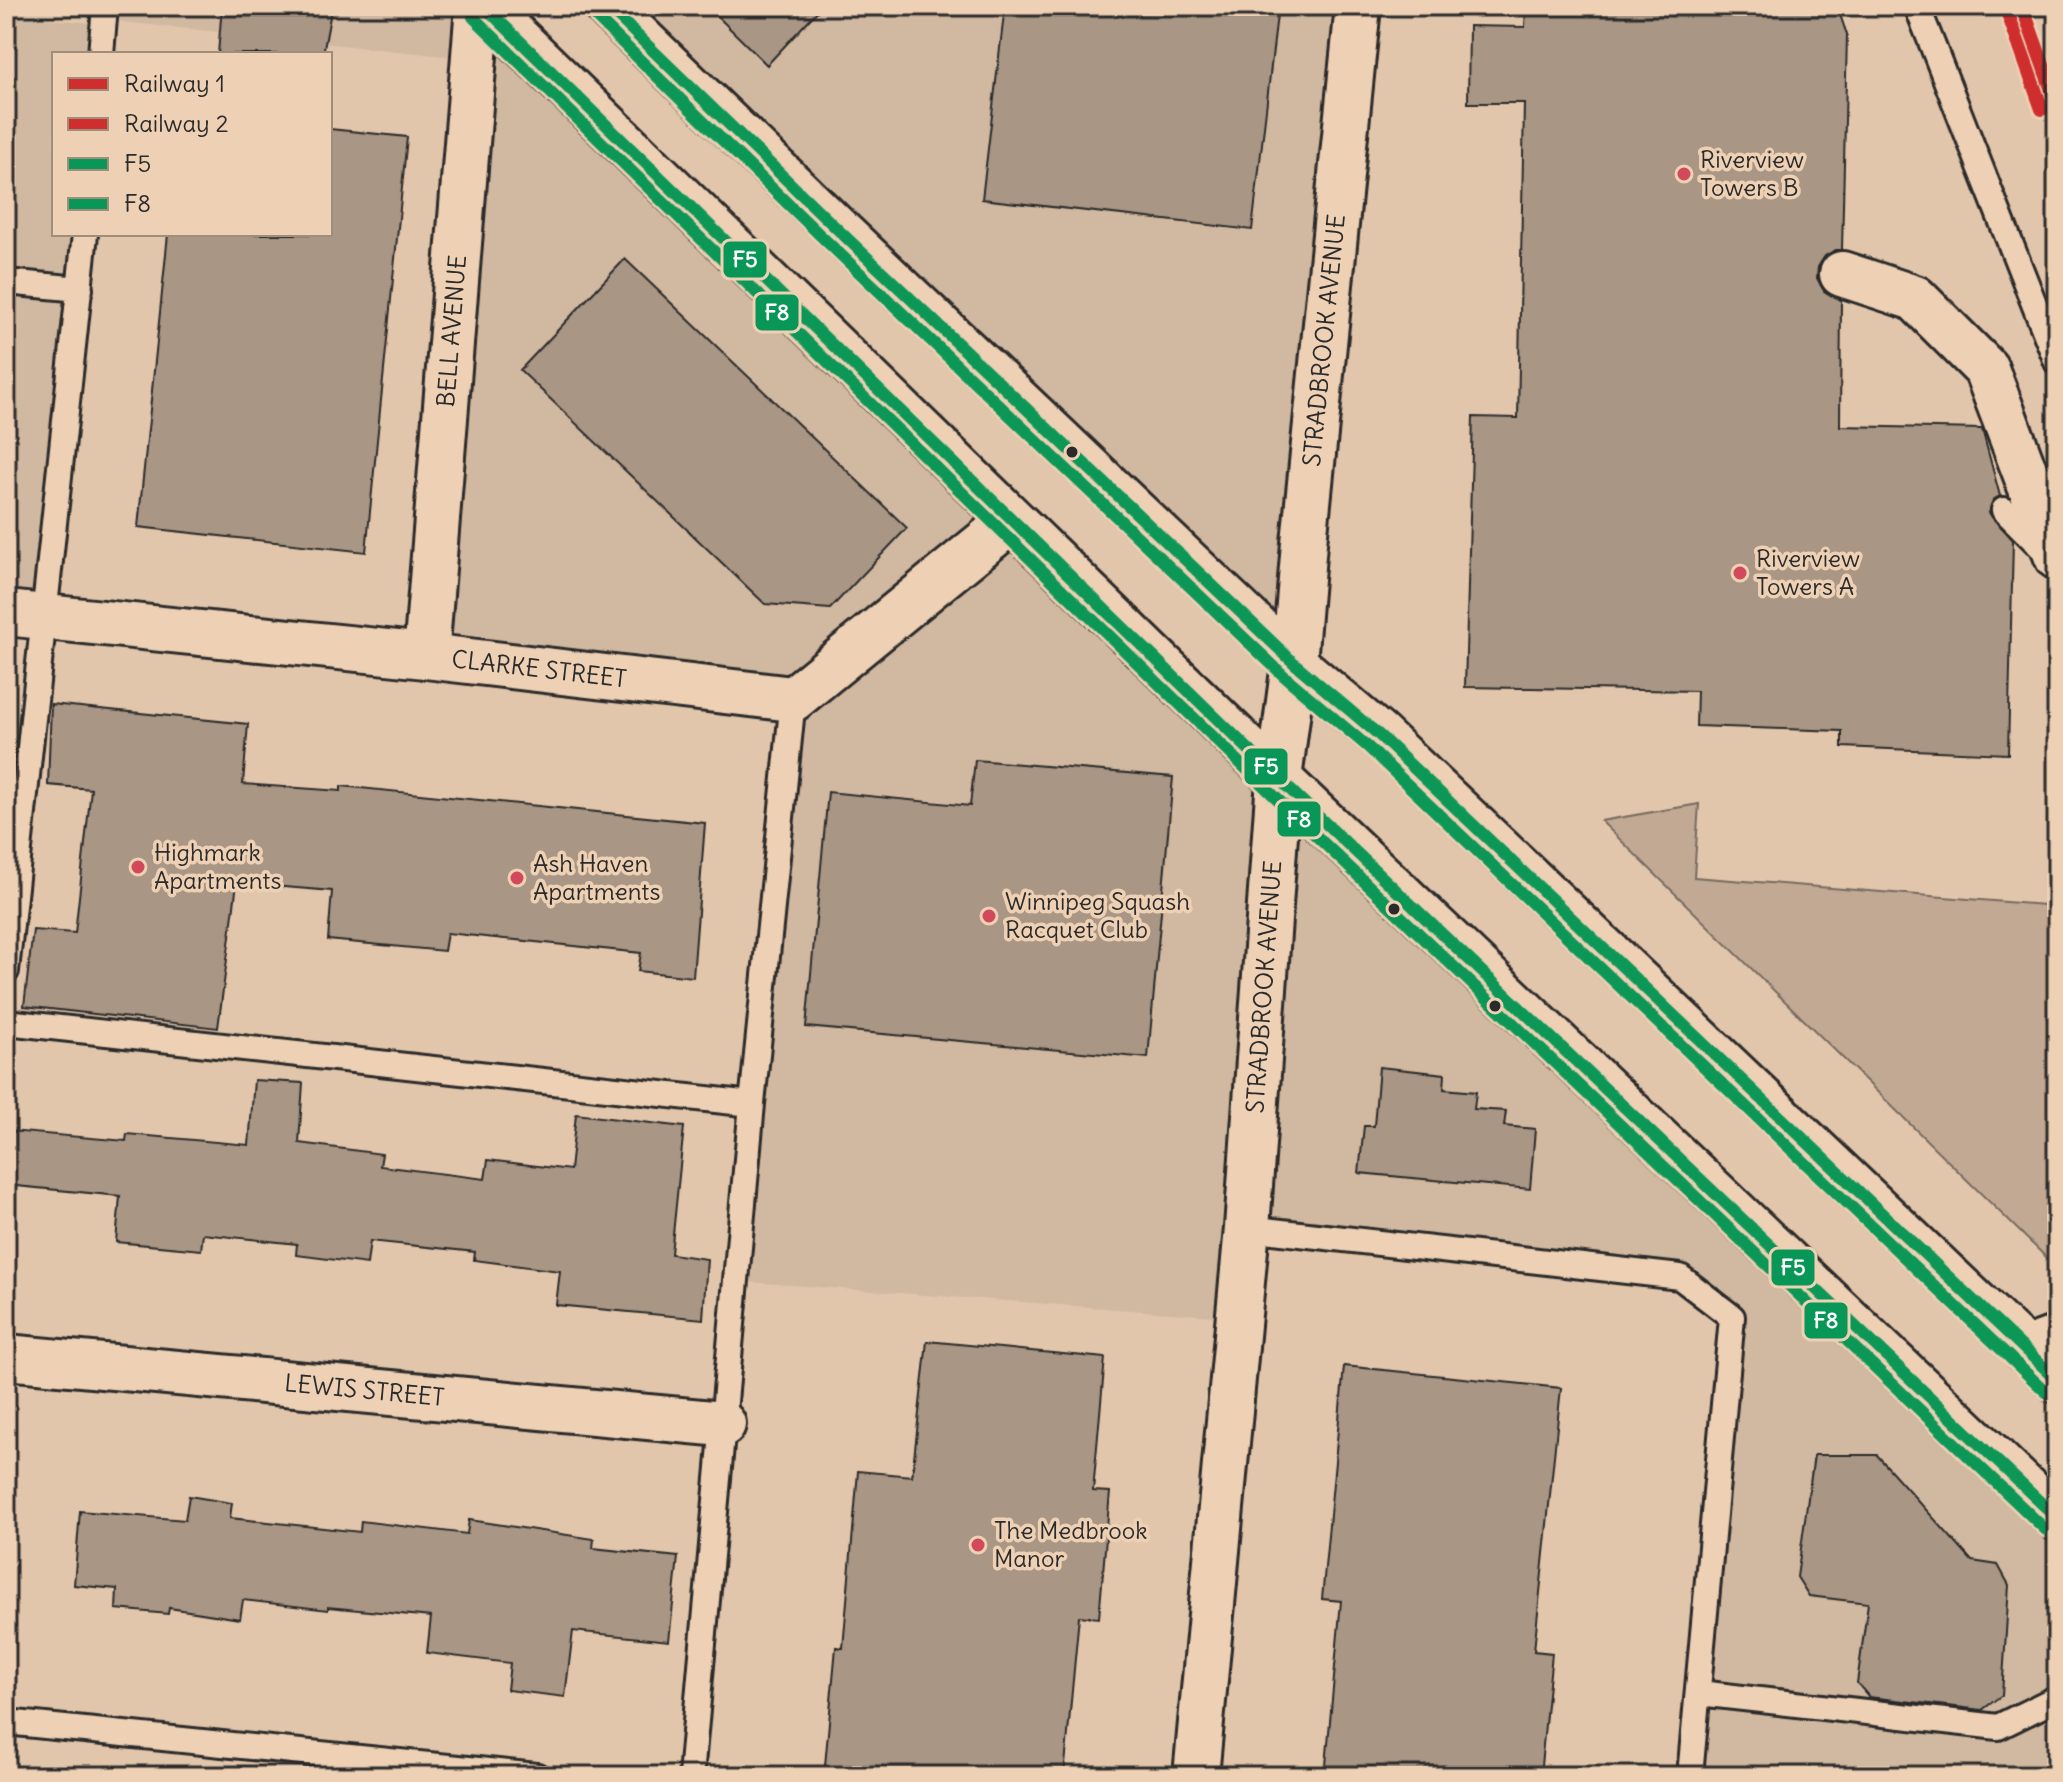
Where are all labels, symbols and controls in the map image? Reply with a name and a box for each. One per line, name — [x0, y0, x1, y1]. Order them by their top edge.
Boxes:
legend — [52, 52, 332, 236]
text: Railway 1 — [124, 68, 225, 98]
text: Railway 2 — [124, 108, 229, 138]
place label: Riverview Towers B — [1700, 144, 1804, 202]
text: F5 — [124, 148, 151, 178]
marker: Riverview Towers B — [1675, 165, 1693, 183]
text: F8 — [124, 188, 151, 218]
street label: STRADBROOK AVENUE — [1296, 213, 1351, 468]
line badge: F5 — [722, 240, 768, 279]
text: F5 — [732, 245, 758, 273]
street label: BELL AVENUE — [430, 254, 472, 408]
line badge: F8 — [754, 293, 800, 332]
text: F8 — [765, 298, 789, 326]
unlabelled marker — [1064, 444, 1080, 460]
place label: Riverview Towers A — [1756, 543, 1860, 601]
marker: Riverview Towers A — [1731, 564, 1749, 582]
street label: CLARKE STREET — [450, 643, 628, 693]
line badge: F5 — [1243, 747, 1289, 786]
text: F5 — [1253, 752, 1279, 780]
line badge: F8 — [1276, 800, 1322, 838]
text: F8 — [1287, 805, 1311, 833]
place label: Highmark Apartments — [154, 837, 281, 895]
place label: Ash Haven Apartments — [533, 848, 660, 906]
marker: Highmark Apartments — [129, 858, 147, 876]
street label: STRADBROOK AVENUE — [1239, 860, 1287, 1114]
marker: Ash Haven Apartments — [508, 869, 526, 887]
place label: Winnipeg Squash Racquet Club — [1005, 886, 1190, 944]
unlabelled marker — [1386, 901, 1402, 917]
marker: Winnipeg Squash Racquet Club — [980, 907, 998, 925]
unlabelled marker — [1487, 998, 1503, 1014]
line badge: F5 — [1770, 1248, 1816, 1287]
text: F5 — [1780, 1253, 1806, 1281]
line badge: F8 — [1803, 1301, 1849, 1340]
text: F8 — [1814, 1306, 1838, 1334]
street label: LEWIS STREET — [283, 1367, 446, 1412]
place label: The Medbrook Manor — [994, 1515, 1147, 1573]
marker: The Medbrook Manor — [969, 1536, 987, 1554]

